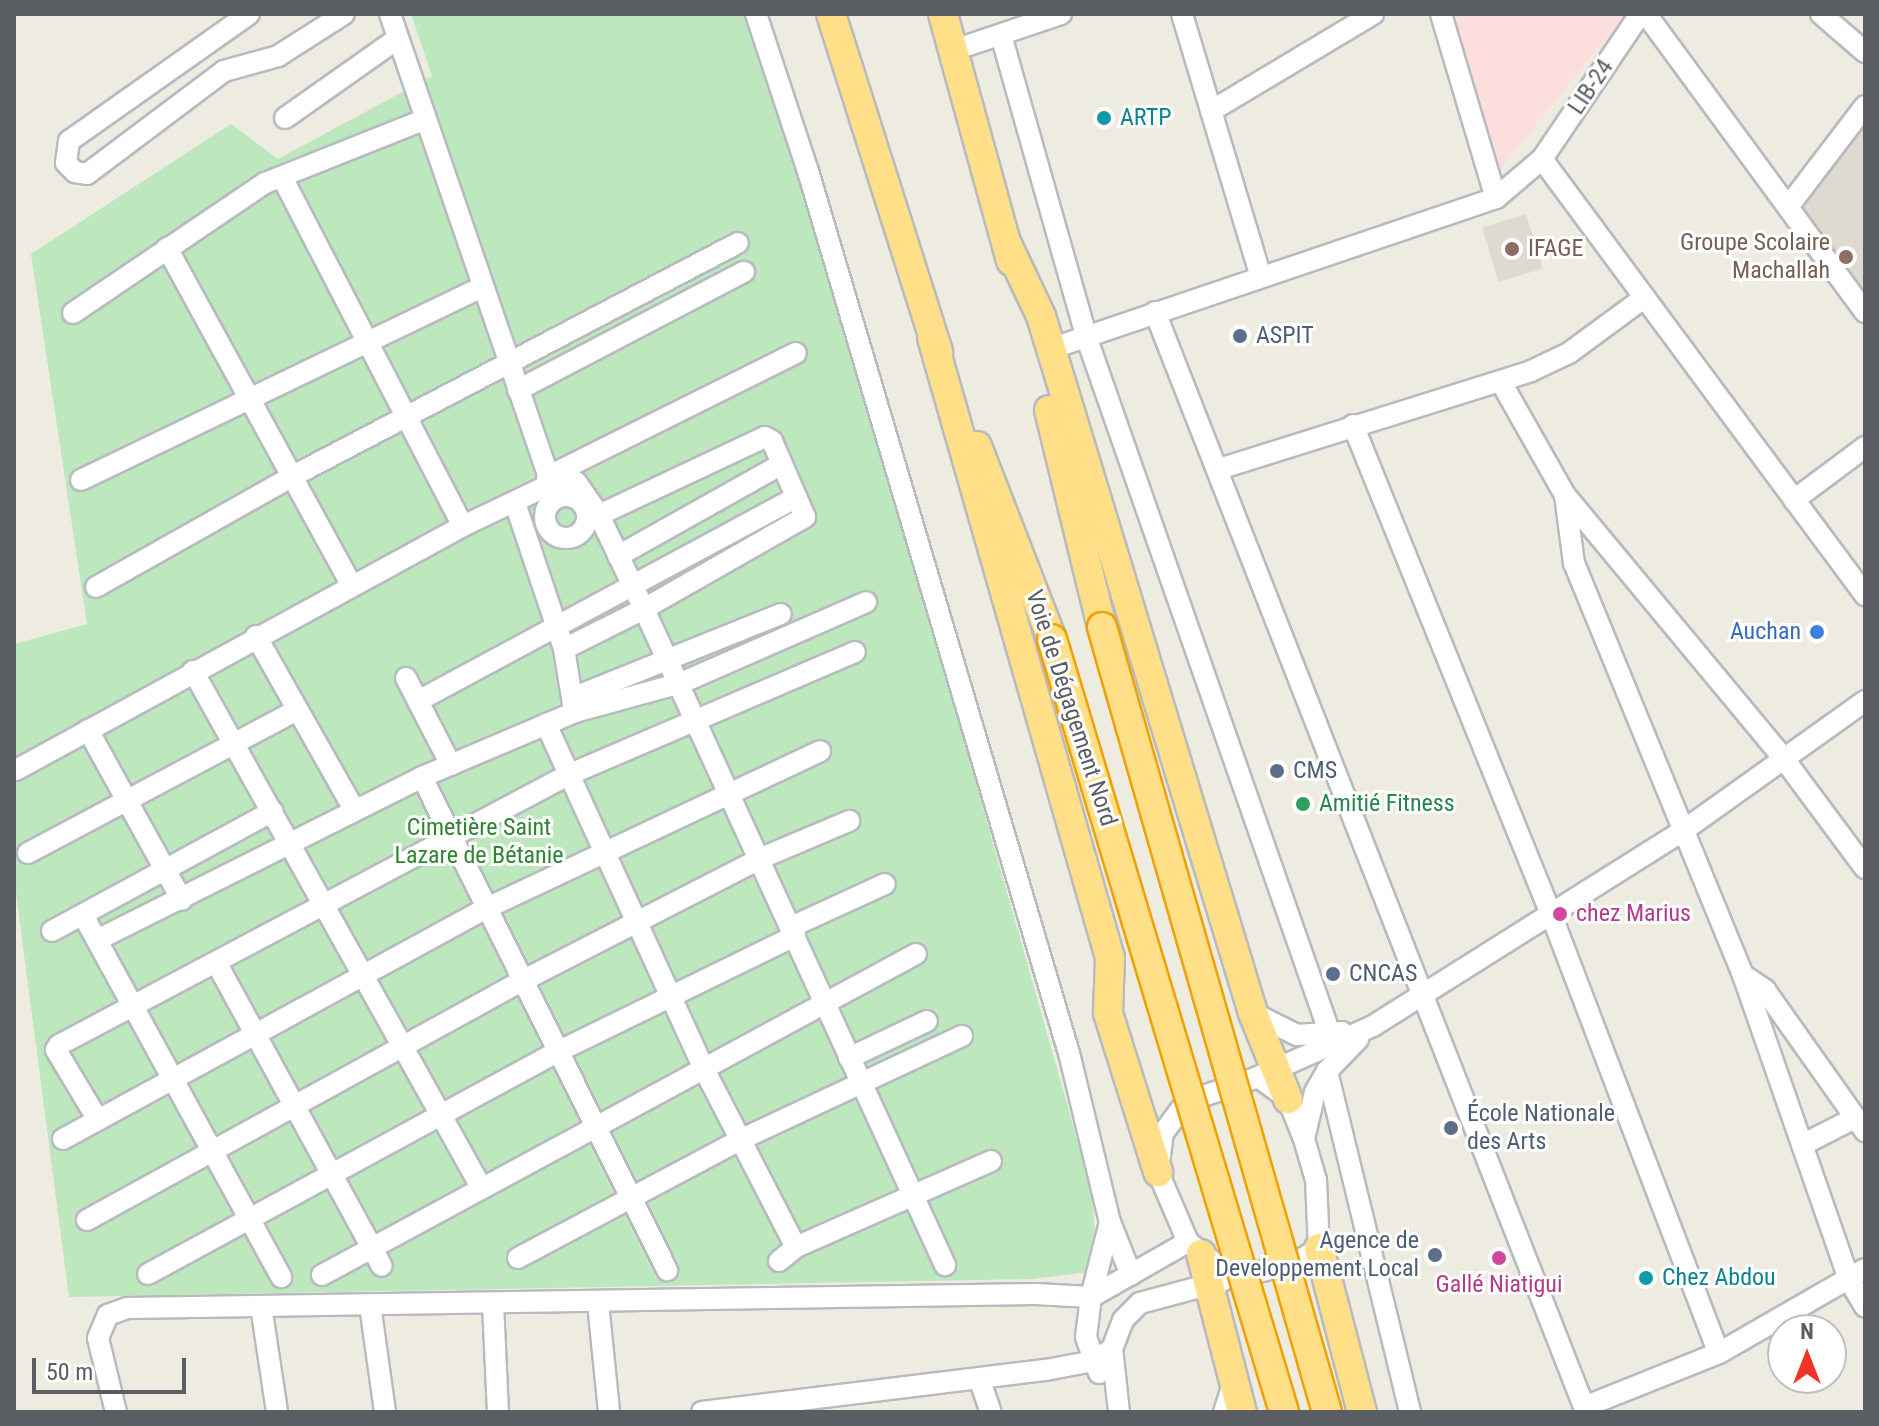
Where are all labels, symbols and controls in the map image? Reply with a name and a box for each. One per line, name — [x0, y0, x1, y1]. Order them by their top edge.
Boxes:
street label: LIB-24 — [1562, 54, 1620, 120]
place label: ARTP — [1120, 104, 1171, 132]
marker: ARTP — [1095, 109, 1113, 127]
place label: Groupe Scolaire Machallah — [1680, 229, 1830, 285]
place label: IFAGE — [1528, 235, 1583, 263]
marker: IFAGE — [1503, 240, 1521, 258]
marker: Groupe Scolaire Machallah — [1837, 248, 1855, 266]
place label: ASPIT — [1256, 322, 1314, 350]
marker: ASPIT — [1231, 327, 1249, 345]
street label: Voie de Dégagement Nord — [1019, 586, 1123, 830]
place label: Auchan — [1730, 618, 1801, 646]
marker: Auchan — [1808, 623, 1826, 641]
place label: CMS — [1293, 757, 1337, 785]
marker: CMS — [1268, 762, 1286, 780]
place label: Amitié Fitness — [1319, 790, 1455, 818]
marker: Amitié Fitness — [1294, 795, 1312, 813]
park label: Cimetière Saint Lazare de Bétanie — [395, 814, 563, 870]
place label: chez Marius — [1576, 900, 1691, 928]
marker: chez Marius — [1551, 905, 1569, 923]
place label: CNCAS — [1349, 960, 1417, 988]
marker: CNCAS — [1324, 965, 1342, 983]
place label: École Nationale des Arts — [1467, 1100, 1615, 1156]
marker: École Nationale des Arts — [1442, 1119, 1460, 1137]
place label: Agence de Developpement Local — [1215, 1227, 1419, 1283]
marker: Agence de Developpement Local — [1426, 1246, 1444, 1264]
marker: Gallé Niatigui — [1490, 1249, 1508, 1267]
place label: Chez Abdou — [1662, 1264, 1776, 1292]
marker: Chez Abdou — [1637, 1269, 1655, 1287]
place label: Gallé Niatigui — [1436, 1271, 1562, 1299]
north arrow — [1767, 1314, 1847, 1394]
text: N — [1800, 1319, 1814, 1344]
scale bar — [36, 1342, 190, 1392]
text: 50 m — [46, 1358, 93, 1386]

